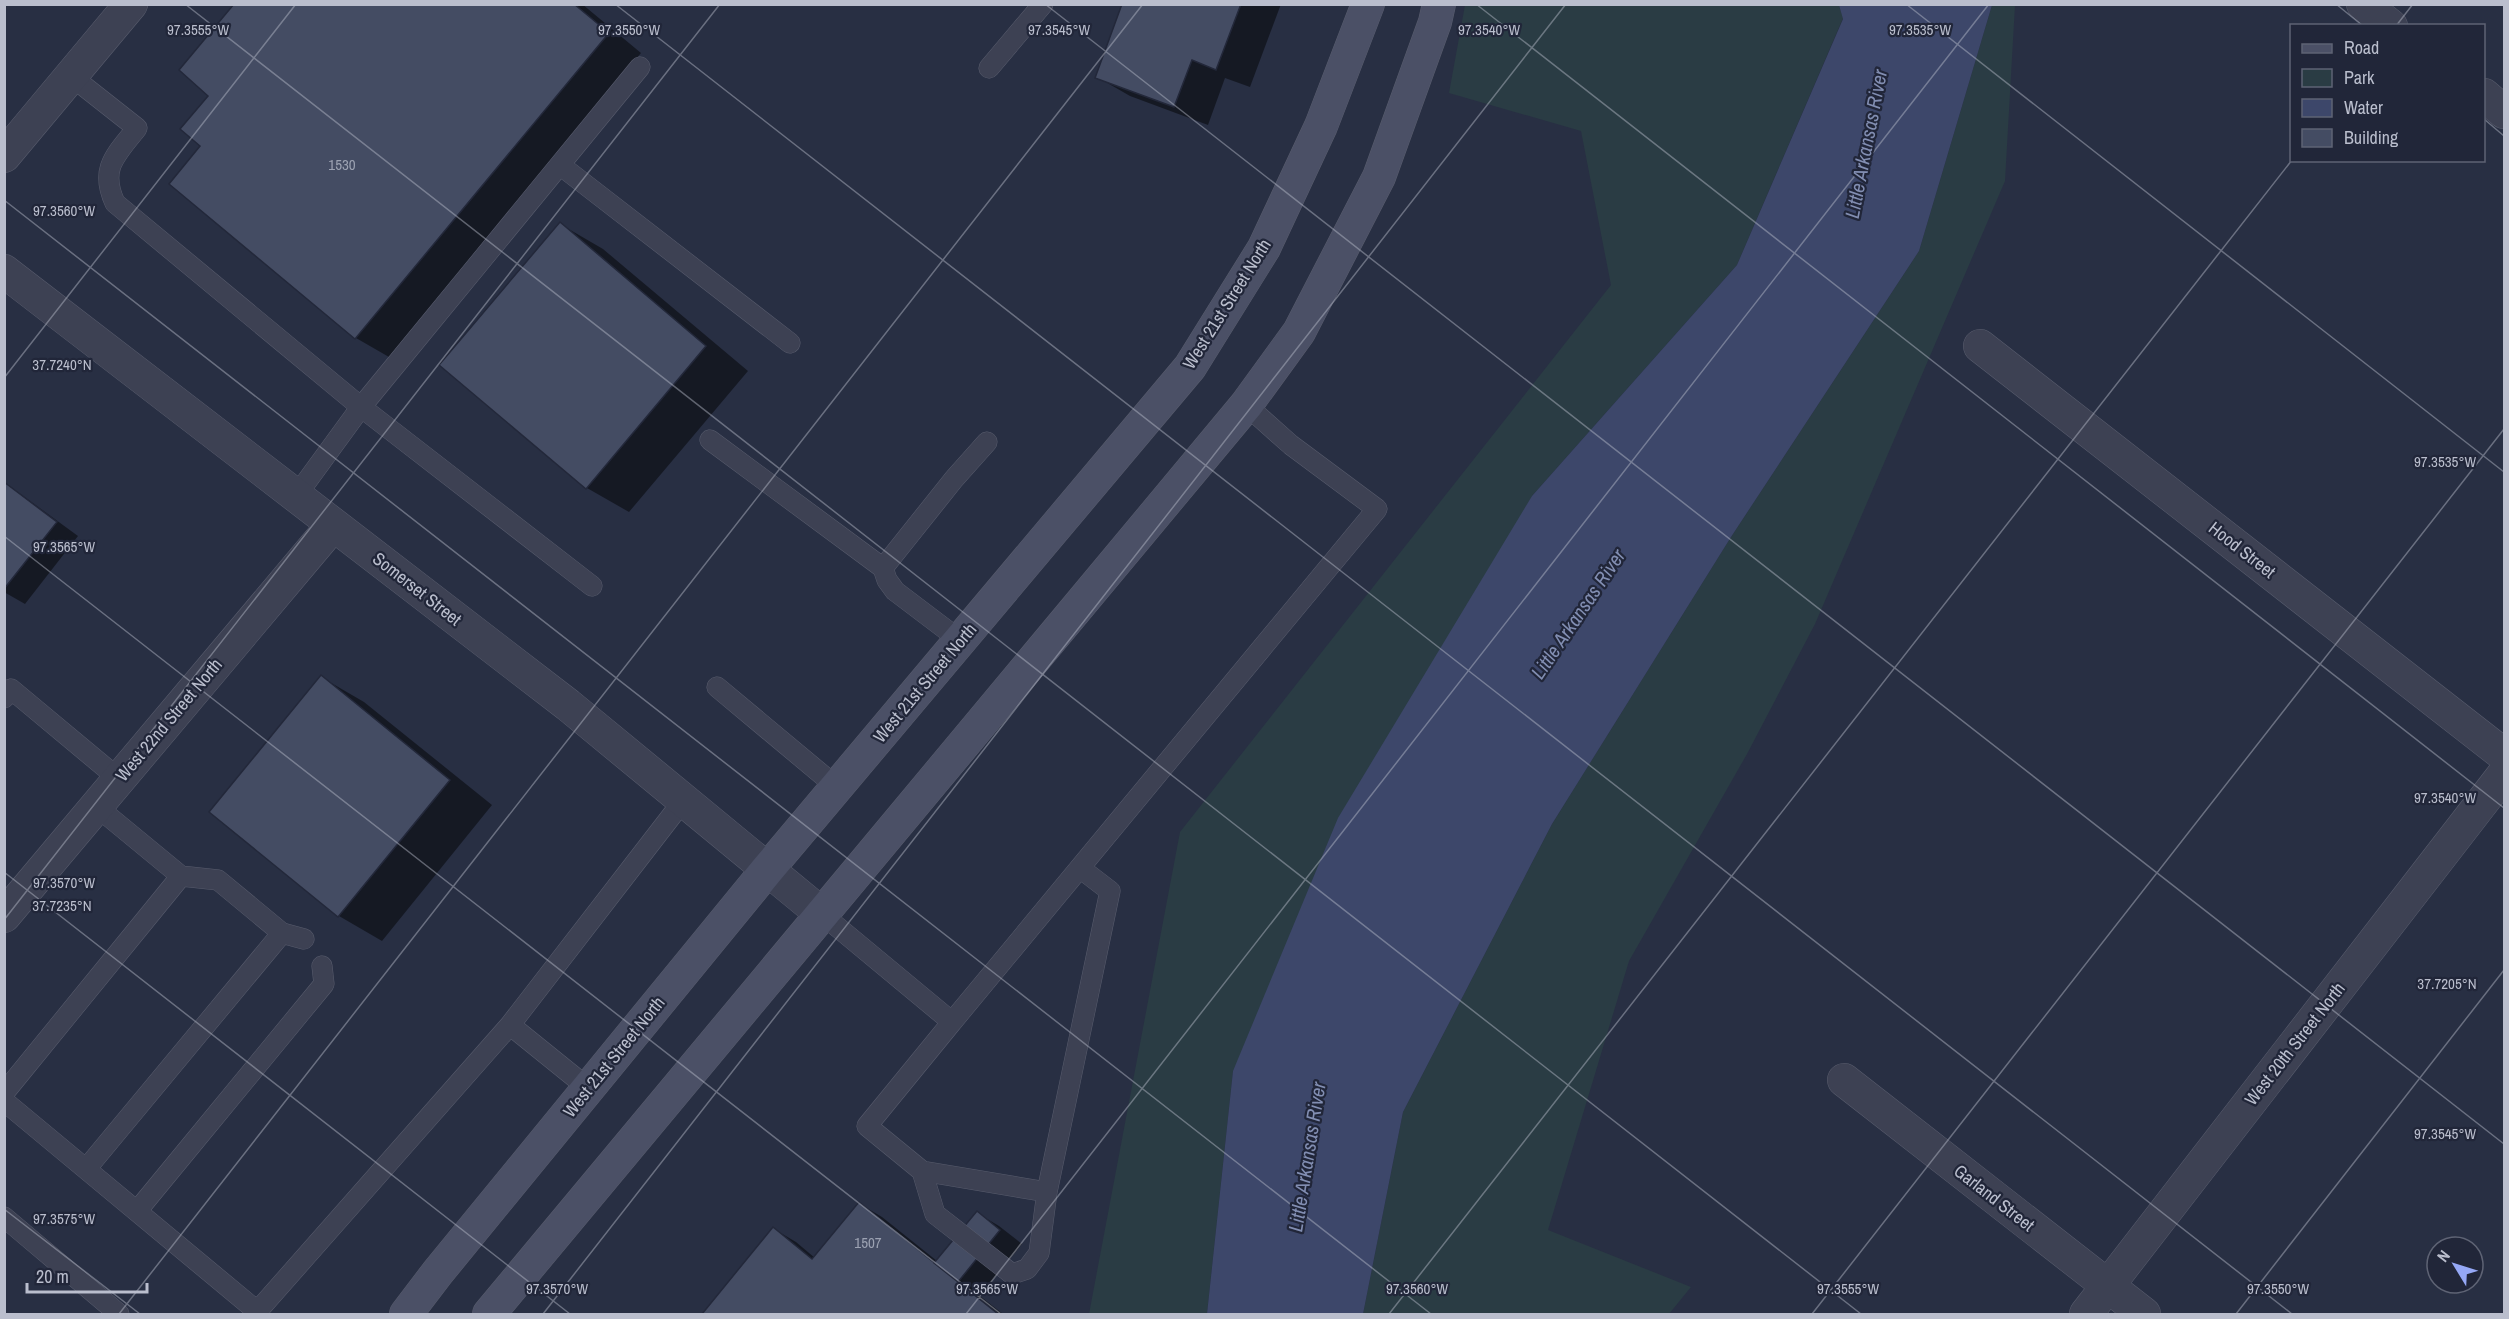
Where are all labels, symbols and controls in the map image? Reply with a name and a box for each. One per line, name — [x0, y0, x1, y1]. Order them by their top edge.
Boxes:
text: 97.3555°W — [167, 19, 229, 40]
text: 97.3550°W — [598, 19, 660, 40]
text: 97.3545°W — [1028, 19, 1090, 40]
text: 97.3540°W — [1458, 19, 1520, 40]
text: 97.3535°W — [1889, 19, 1951, 40]
legend — [2290, 24, 2485, 162]
text: Road — [2344, 35, 2379, 60]
text: Park — [2344, 65, 2375, 90]
water label: Little Arkansas River — [1838, 67, 1893, 221]
text: Water — [2344, 95, 2383, 120]
text: Building — [2344, 125, 2399, 150]
house number: 1530 — [328, 154, 356, 175]
text: 97.3560°W — [33, 200, 95, 221]
street label: West 21st Street North — [1176, 234, 1277, 374]
text: 37.7240°N — [32, 354, 92, 375]
text: 97.3535°W — [2414, 451, 2476, 472]
street label: Hood Street — [2204, 516, 2281, 584]
text: 97.3565°W — [33, 536, 95, 557]
water label: Little Arkansas River — [1524, 543, 1631, 684]
street label: Somerset Street — [368, 546, 467, 631]
street label: West 21st Street North — [867, 618, 982, 748]
street label: West 22nd Street North — [110, 653, 228, 787]
text: 97.3540°W — [2414, 787, 2476, 808]
text: 97.3570°W — [33, 872, 95, 893]
text: 37.7235°N — [32, 895, 92, 916]
text: 37.7205°N — [2417, 973, 2477, 994]
street label: West 20th Street North — [2239, 977, 2351, 1110]
street label: West 21st Street North — [557, 991, 670, 1122]
water label: Little Arkansas River — [1281, 1080, 1332, 1234]
text: 97.3545°W — [2414, 1123, 2476, 1144]
street label: Garland Street — [1949, 1158, 2040, 1237]
text: 97.3575°W — [33, 1208, 95, 1229]
house number: 1507 — [854, 1232, 882, 1253]
north arrow — [2425, 1235, 2485, 1295]
text: N — [2432, 1245, 2455, 1266]
scale bar — [27, 1256, 147, 1294]
text: 20 m — [36, 1264, 69, 1289]
text: 97.3570°W — [526, 1278, 588, 1299]
text: 97.3565°W — [956, 1278, 1018, 1299]
text: 97.3560°W — [1386, 1278, 1448, 1299]
text: 97.3555°W — [1817, 1278, 1879, 1299]
text: 97.3550°W — [2247, 1278, 2309, 1299]

